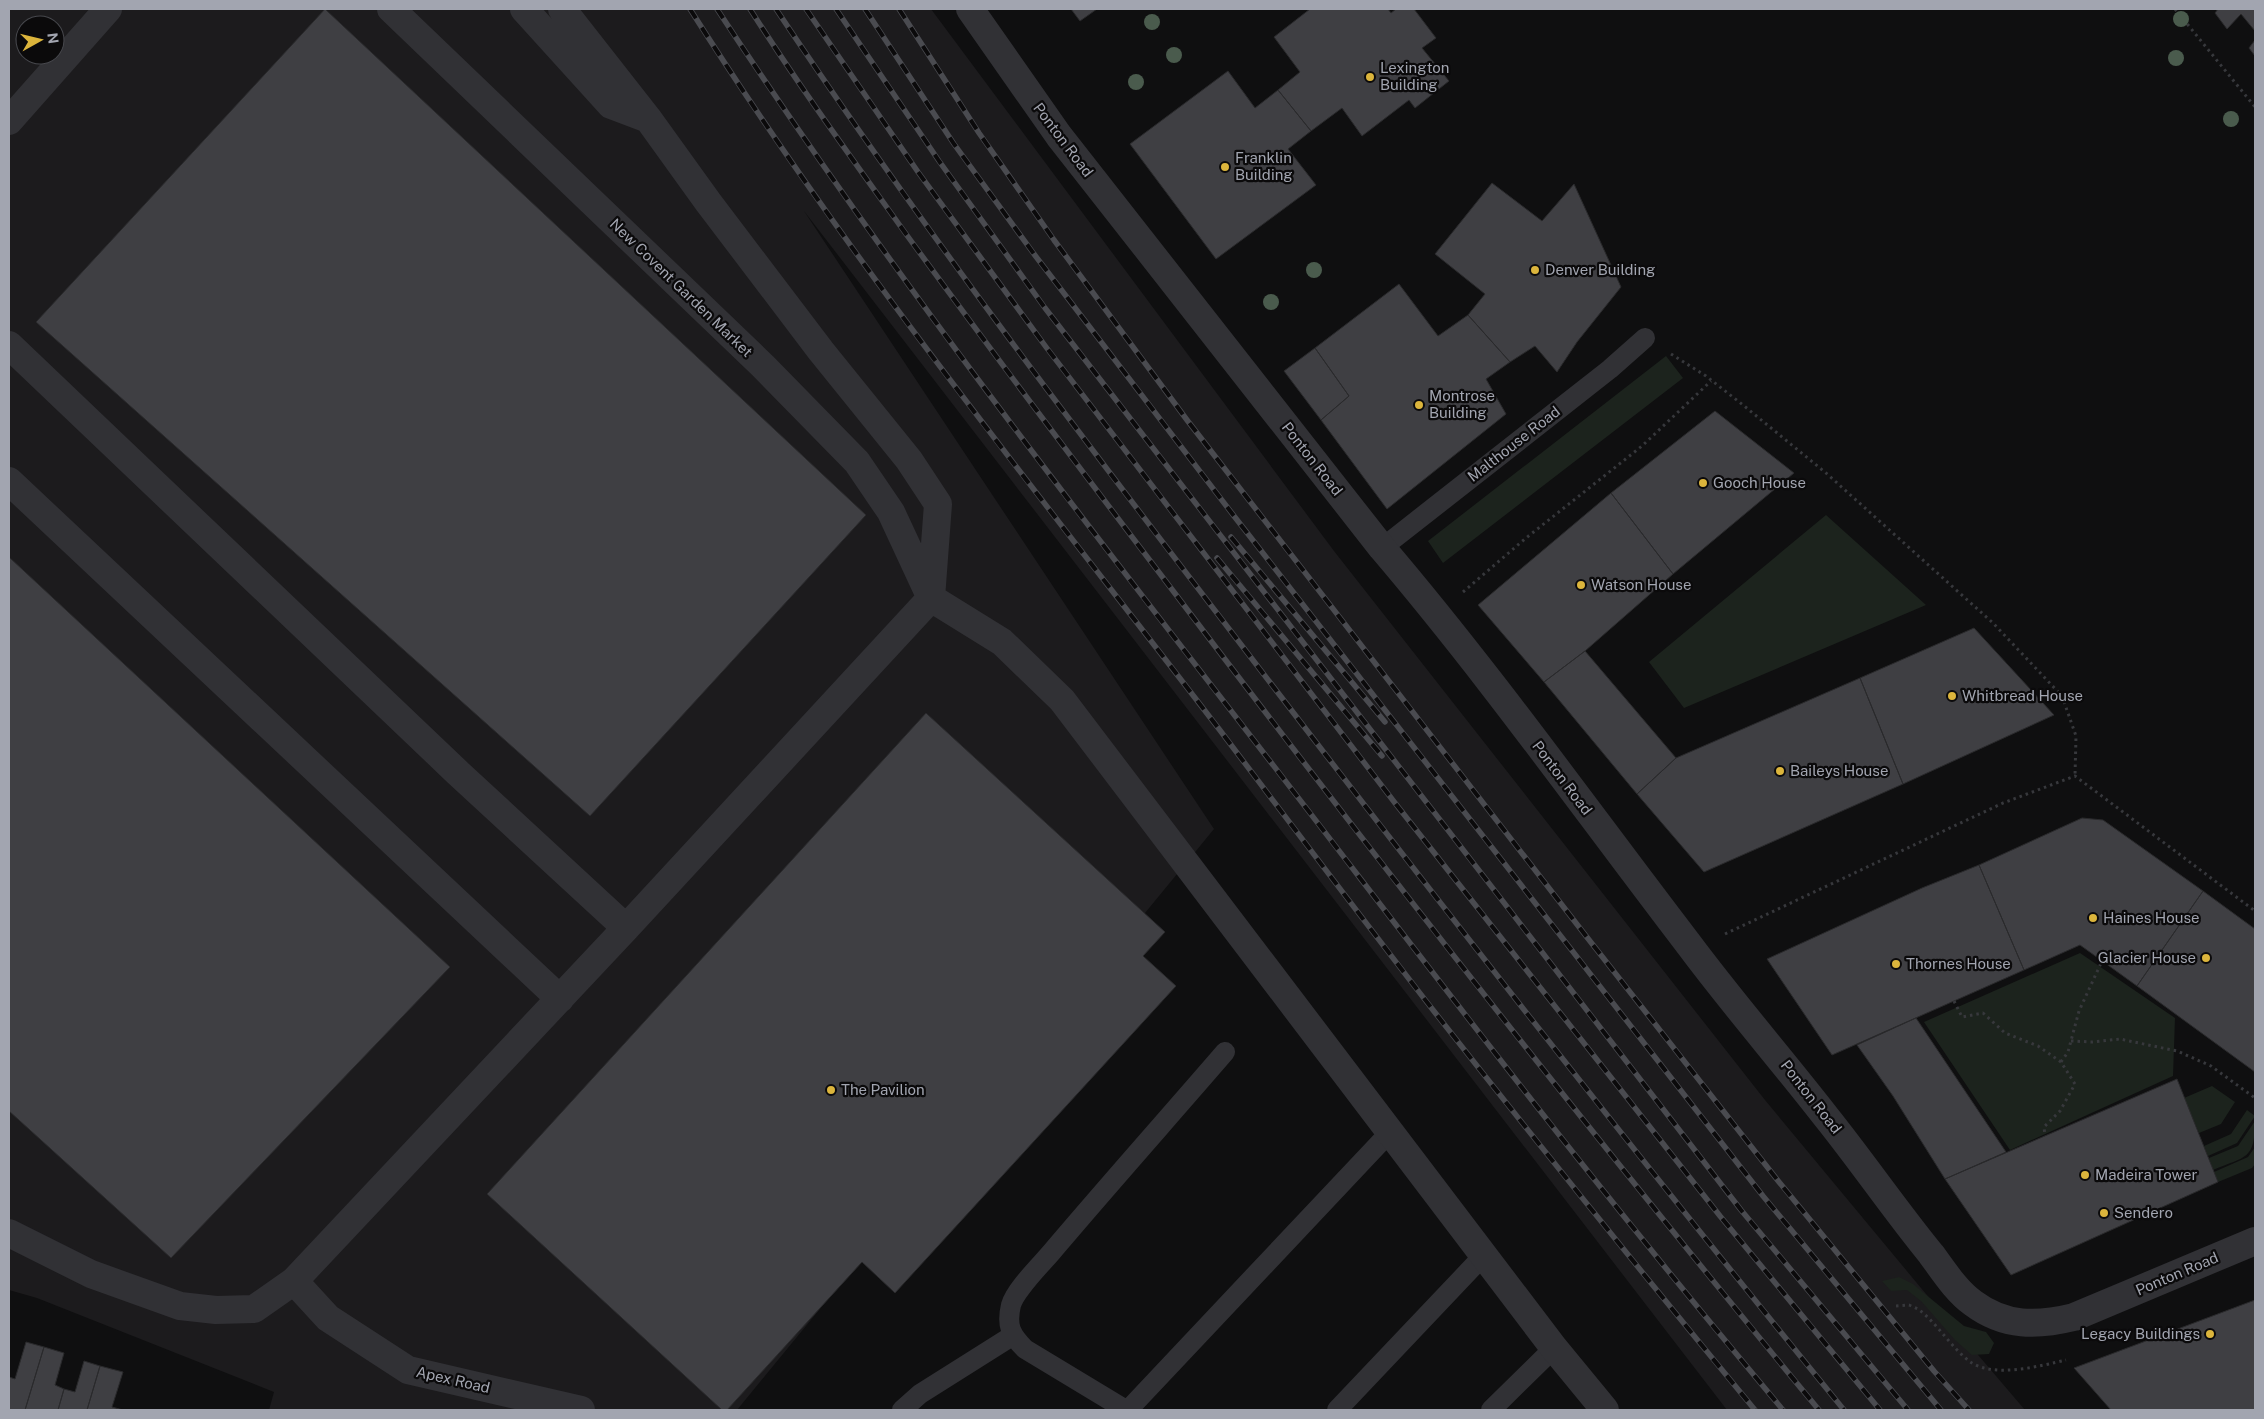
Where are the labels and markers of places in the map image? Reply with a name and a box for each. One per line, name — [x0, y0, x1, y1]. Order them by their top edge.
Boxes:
place label: Lexington Building — [1380, 59, 1449, 93]
marker: Lexington Building — [1364, 71, 1376, 83]
place label: Franklin Building — [1235, 149, 1293, 183]
marker: Franklin Building — [1219, 161, 1231, 173]
place label: Denver Building — [1545, 261, 1655, 278]
marker: Denver Building — [1529, 264, 1541, 276]
place label: Montrose Building — [1429, 387, 1495, 421]
marker: Montrose Building — [1413, 399, 1425, 411]
place label: Gooch House — [1713, 474, 1806, 491]
marker: Gooch House — [1697, 477, 1709, 489]
place label: Watson House — [1591, 576, 1691, 593]
marker: Watson House — [1575, 579, 1587, 591]
place label: Whitbread House — [1962, 687, 2083, 704]
marker: Whitbread House — [1946, 690, 1958, 702]
place label: Baileys House — [1790, 762, 1888, 779]
marker: Baileys House — [1774, 765, 1786, 777]
place label: Haines House — [2103, 909, 2199, 926]
marker: Haines House — [2087, 912, 2099, 924]
place label: Glacier House — [2098, 949, 2196, 966]
marker: Glacier House — [2200, 952, 2212, 964]
place label: Thornes House — [1906, 955, 2011, 972]
marker: Thornes House — [1890, 958, 1902, 970]
place label: The Pavilion — [841, 1081, 925, 1098]
marker: The Pavilion — [825, 1084, 837, 1096]
place label: Madeira Tower — [2095, 1166, 2198, 1183]
marker: Madeira Tower — [2079, 1169, 2091, 1181]
place label: Sendero — [2114, 1204, 2173, 1221]
marker: Sendero — [2098, 1207, 2110, 1219]
place label: Legacy Buildings — [2081, 1325, 2200, 1342]
marker: Legacy Buildings — [2204, 1328, 2216, 1340]

